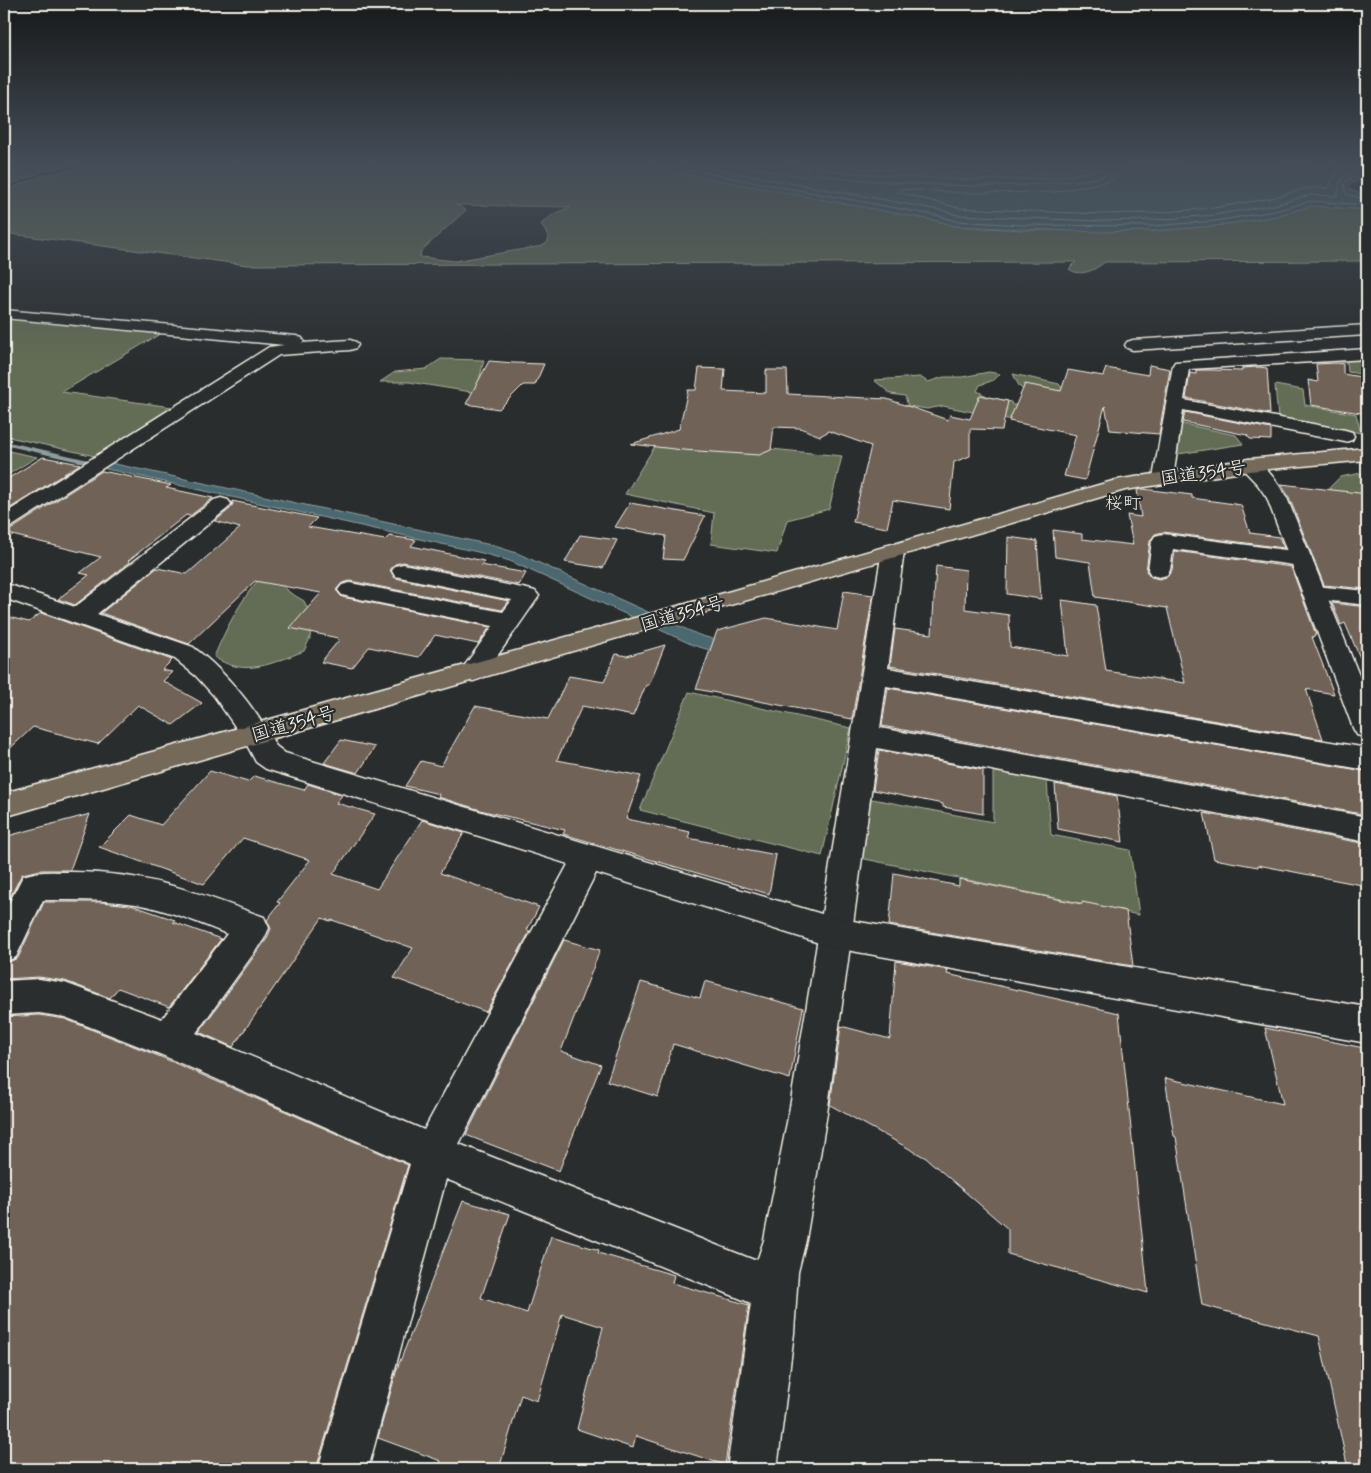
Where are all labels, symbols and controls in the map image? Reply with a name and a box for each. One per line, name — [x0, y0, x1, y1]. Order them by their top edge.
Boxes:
street label: 国道354号 — [1158, 455, 1248, 492]
district label: 桜町 — [1105, 492, 1141, 516]
street label: 国道354号 — [637, 590, 728, 638]
street label: 国道354号 — [248, 700, 339, 748]

